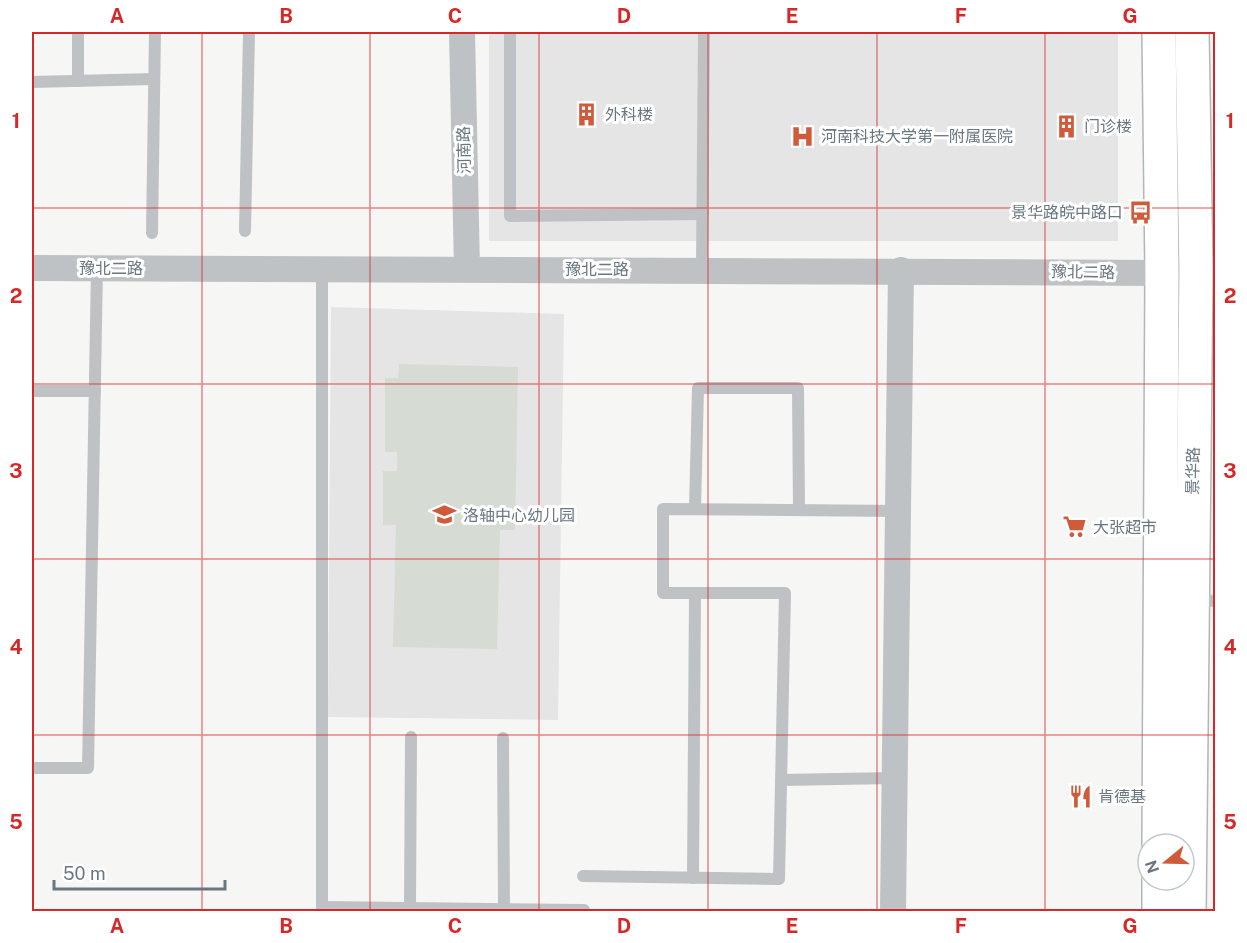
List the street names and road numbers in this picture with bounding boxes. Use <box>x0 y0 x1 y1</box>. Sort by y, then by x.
street label: 河南路 <box>454 126 474 174</box>
street label: 豫北二路 <box>79 259 143 278</box>
street label: 豫北二路 <box>565 260 629 279</box>
street label: 豫北二路 <box>1051 262 1115 282</box>
street label: 景华路 <box>1183 447 1203 495</box>

